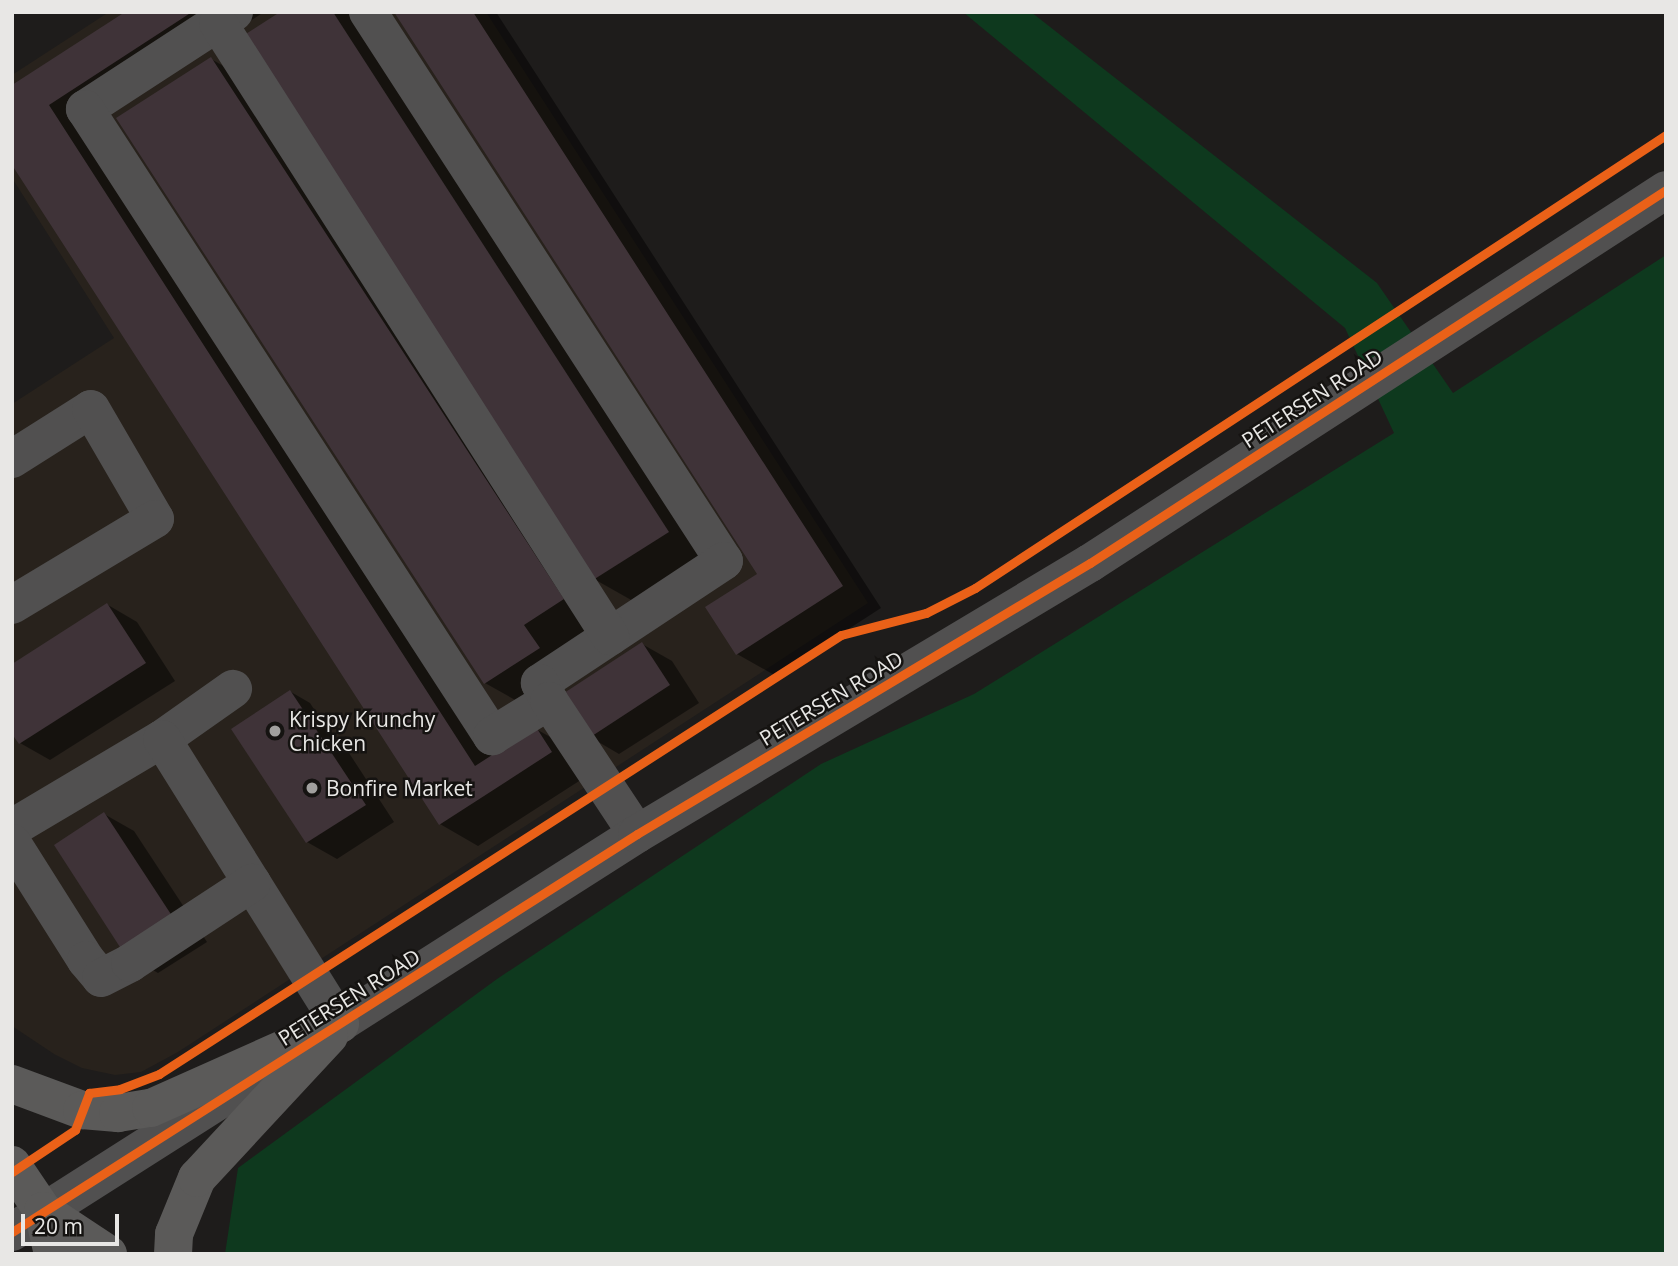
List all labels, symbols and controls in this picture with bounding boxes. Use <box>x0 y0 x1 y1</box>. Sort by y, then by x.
street label: PETERSEN ROAD <box>1237 343 1387 453</box>
street label: PETERSEN ROAD <box>755 645 907 751</box>
place label: Krispy Krunchy Chicken <box>289 706 435 756</box>
marker: Krispy Krunchy Chicken <box>267 723 283 739</box>
place label: Bonfire Market <box>326 775 473 801</box>
marker: Bonfire Market <box>304 780 320 796</box>
street label: PETERSEN ROAD <box>273 943 425 1051</box>
scale bar <box>24 1200 122 1244</box>
text: 20 m <box>34 1212 83 1240</box>

